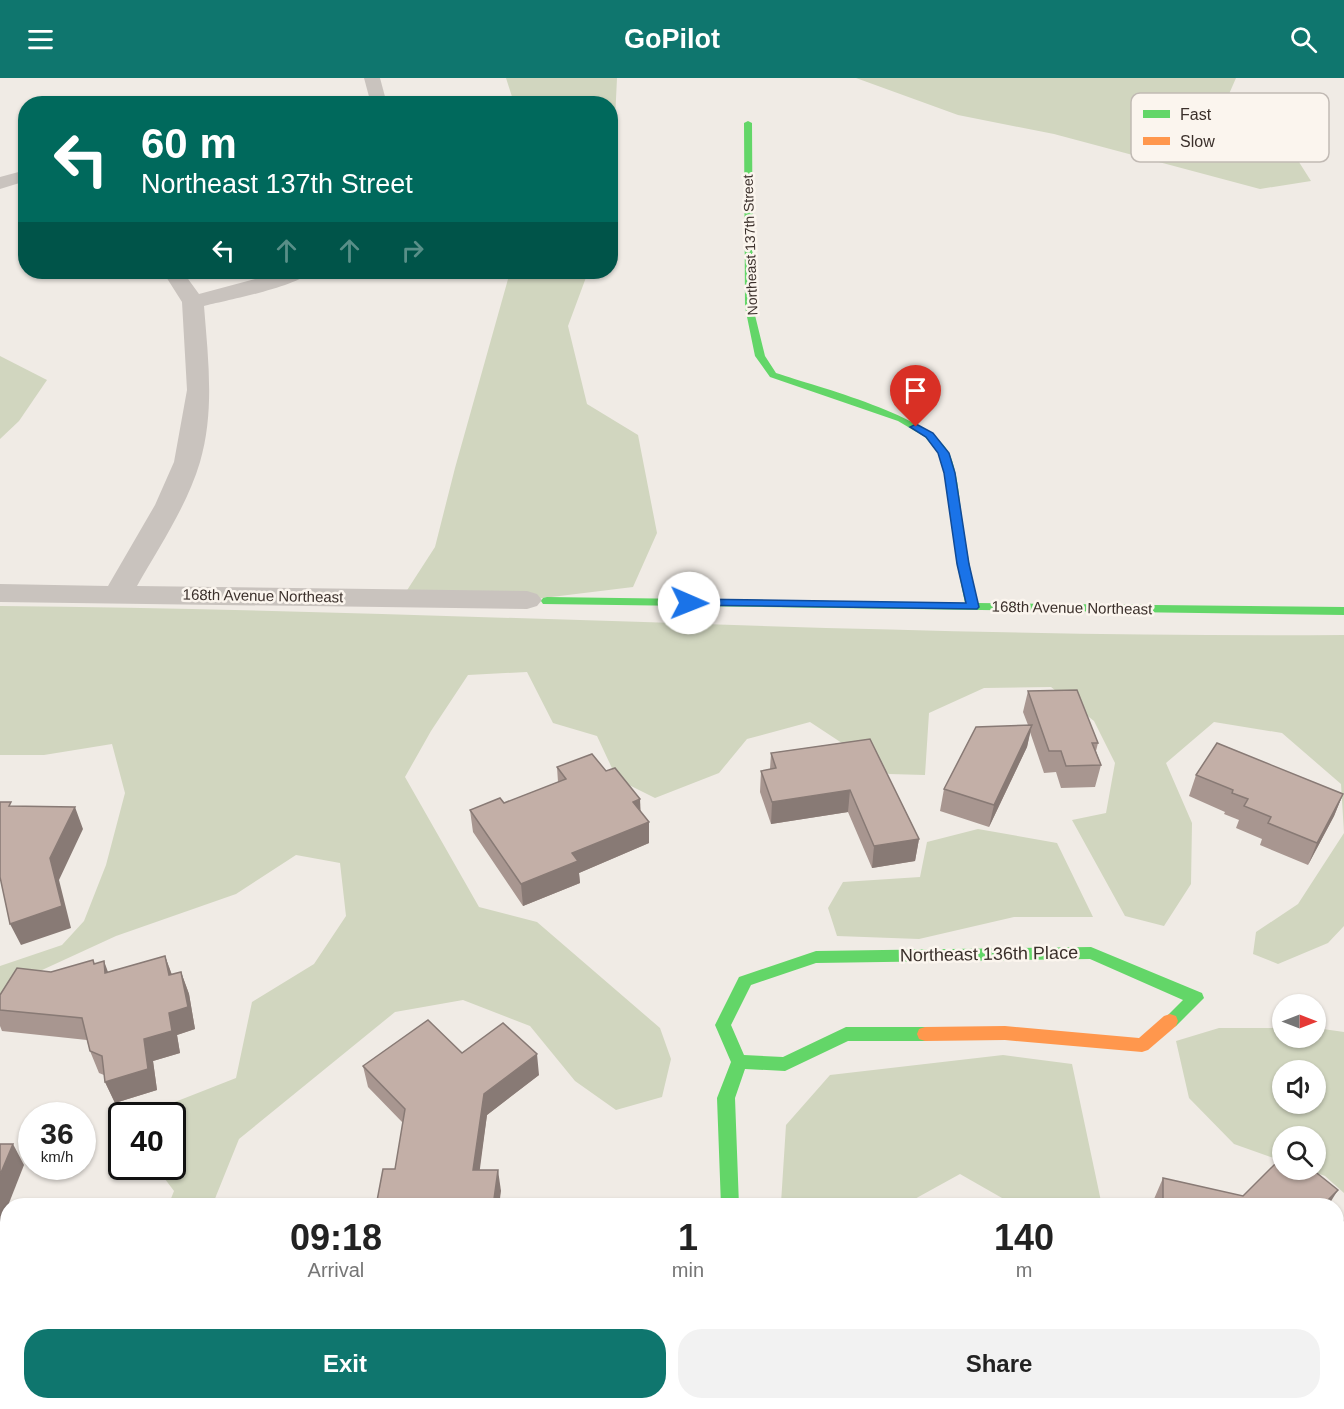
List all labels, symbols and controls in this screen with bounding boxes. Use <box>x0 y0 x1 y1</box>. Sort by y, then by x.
icon: menu <box>24 23 57 56</box>
icon: search <box>1287 23 1320 56</box>
text: GoPilot <box>624 24 720 54</box>
legend <box>1131 93 1329 162</box>
text: Fast <box>1180 106 1212 123</box>
icon: left <box>42 120 120 198</box>
text: 60 m <box>141 120 237 167</box>
text: Slow <box>1180 133 1215 150</box>
text: Northeast 137th Street <box>141 169 413 199</box>
street label: Northeast 137th Street <box>740 174 760 316</box>
icon: left <box>207 234 240 267</box>
icon: ahead <box>270 234 303 267</box>
icon: ahead <box>333 234 366 267</box>
icon: right <box>396 234 429 267</box>
pin <box>890 365 941 427</box>
icon: arrive <box>899 374 932 407</box>
position arrow <box>657 571 721 635</box>
street label: 168th Avenue Northeast <box>183 586 344 605</box>
street label: 168th Avenue Northeast <box>992 598 1153 617</box>
street label: Northeast 136th Place <box>900 942 1078 966</box>
north arrow <box>1272 994 1326 1048</box>
map controls <box>1272 994 1326 1180</box>
button: sound <box>1272 1060 1326 1114</box>
speed limit sign: 40 <box>108 1102 186 1180</box>
text: 36 <box>40 1117 74 1150</box>
button: search <box>1272 1126 1326 1180</box>
text: km/h <box>41 1148 73 1165</box>
text: 09:18 <box>290 1217 382 1258</box>
text: 1 <box>678 1217 698 1258</box>
text: 140 <box>994 1217 1054 1258</box>
text: Arrival <box>308 1259 364 1281</box>
text: min <box>672 1259 704 1281</box>
text: m <box>1016 1259 1032 1281</box>
button: Exit <box>24 1329 666 1398</box>
button: Share <box>678 1329 1320 1398</box>

